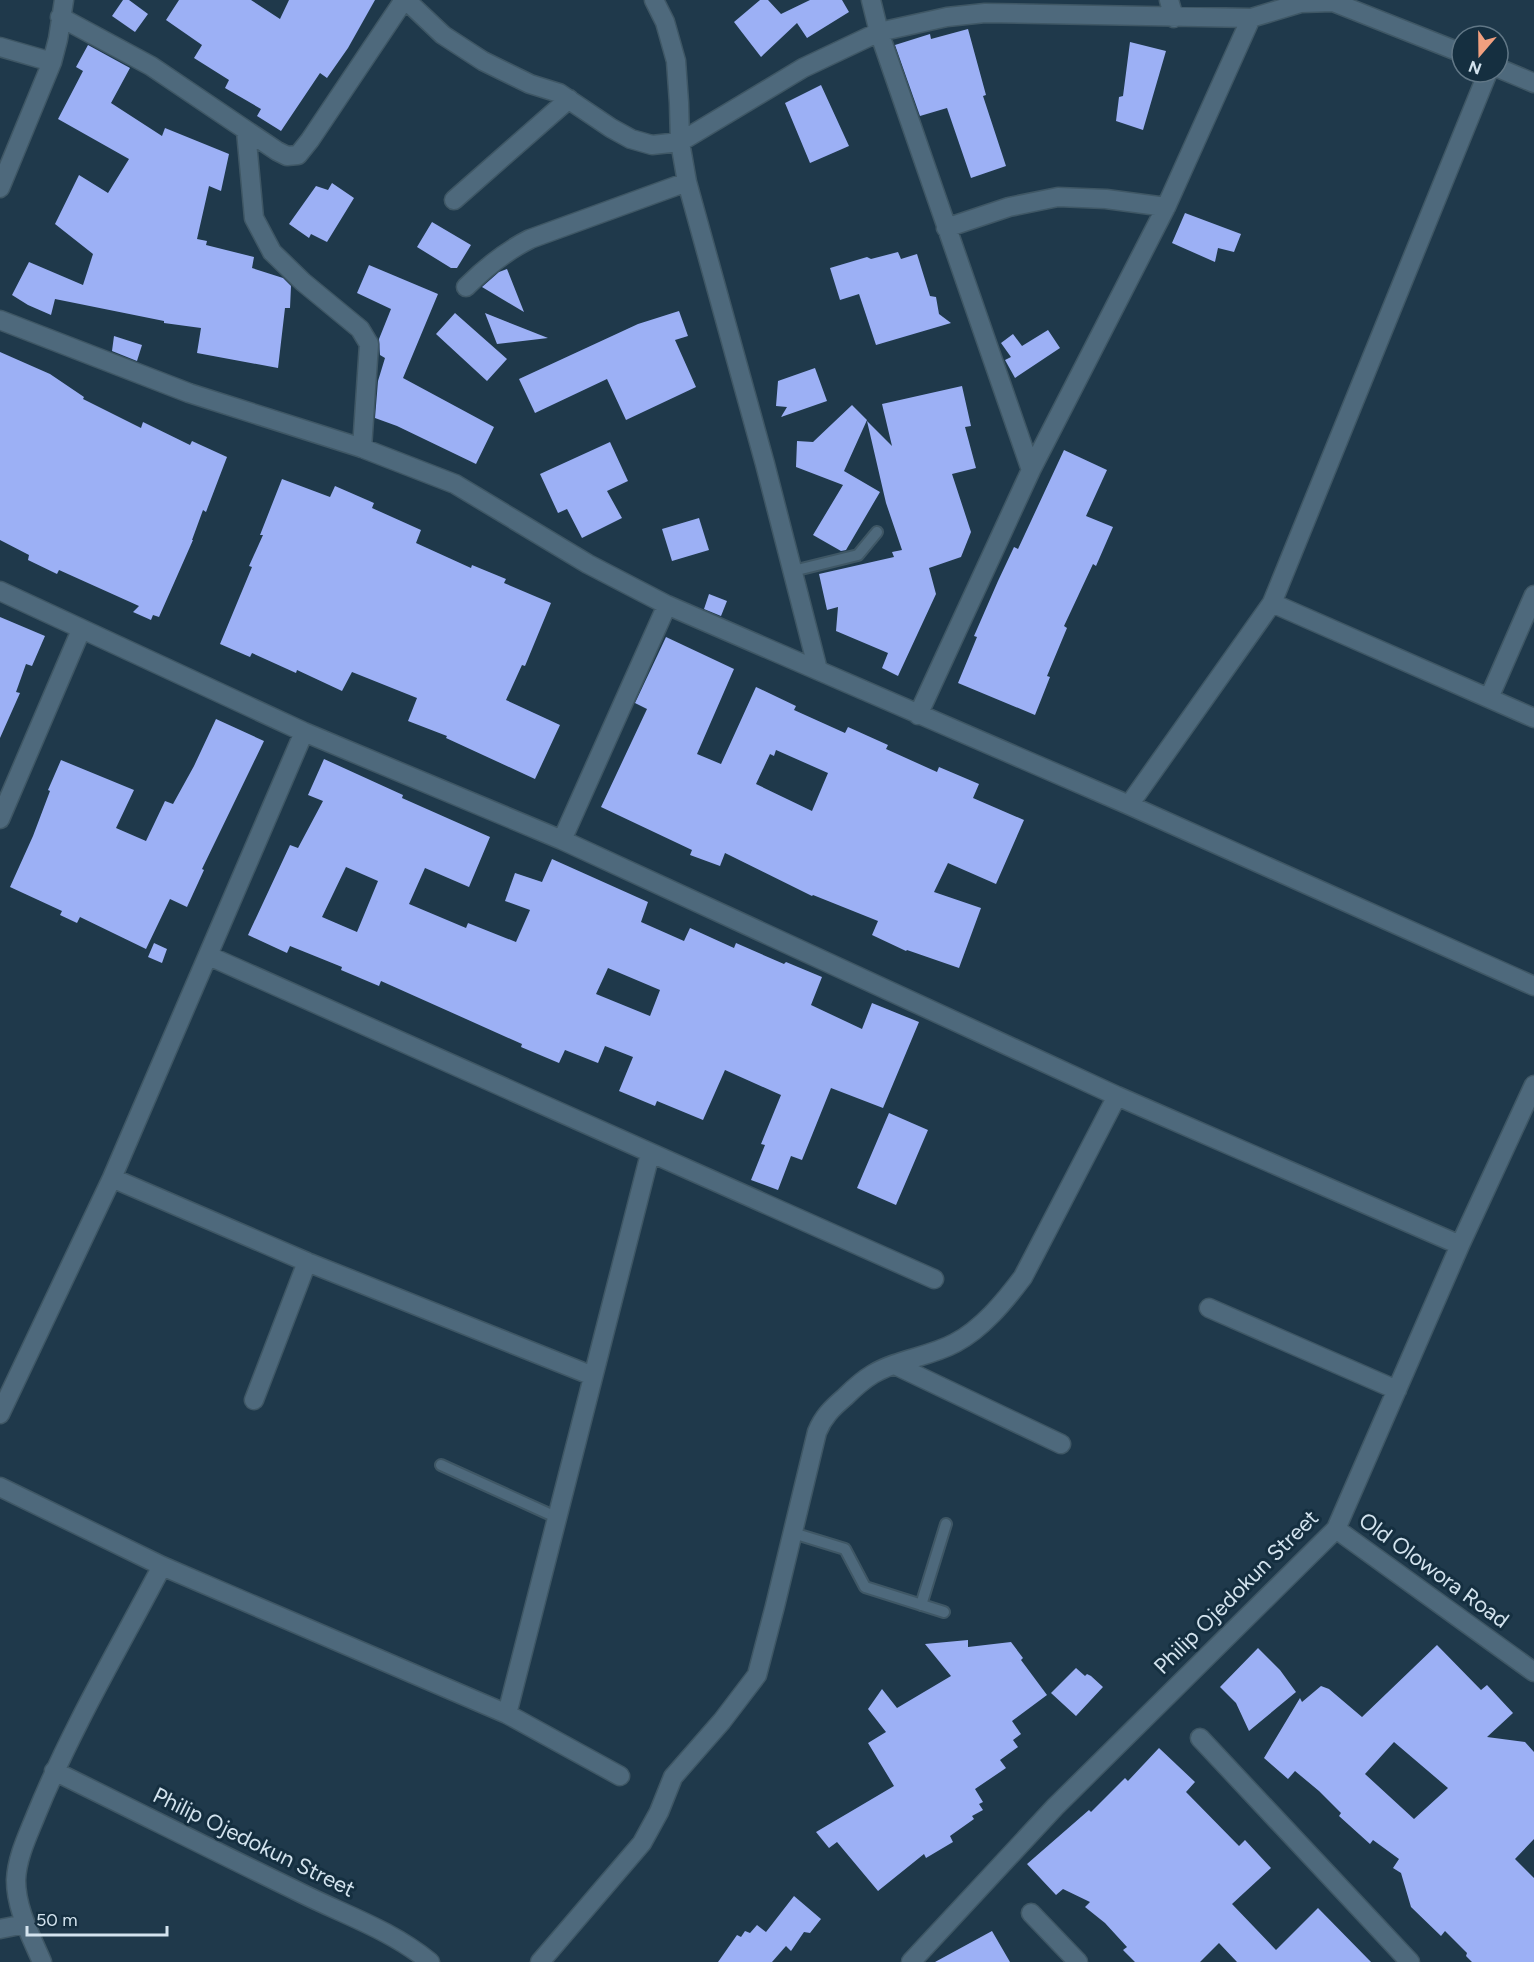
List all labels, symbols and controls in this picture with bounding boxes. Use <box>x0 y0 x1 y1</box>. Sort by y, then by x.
north arrow <box>1450 24 1510 84</box>
text: N <box>1466 57 1484 79</box>
street label: Philip Ojedokun Street <box>1148 1504 1324 1680</box>
street label: Old Olowora Road <box>1354 1506 1514 1634</box>
street label: Philip Ojedokun Street <box>149 1781 359 1903</box>
scale bar <box>27 1899 166 1937</box>
text: 50 m <box>36 1909 78 1931</box>

